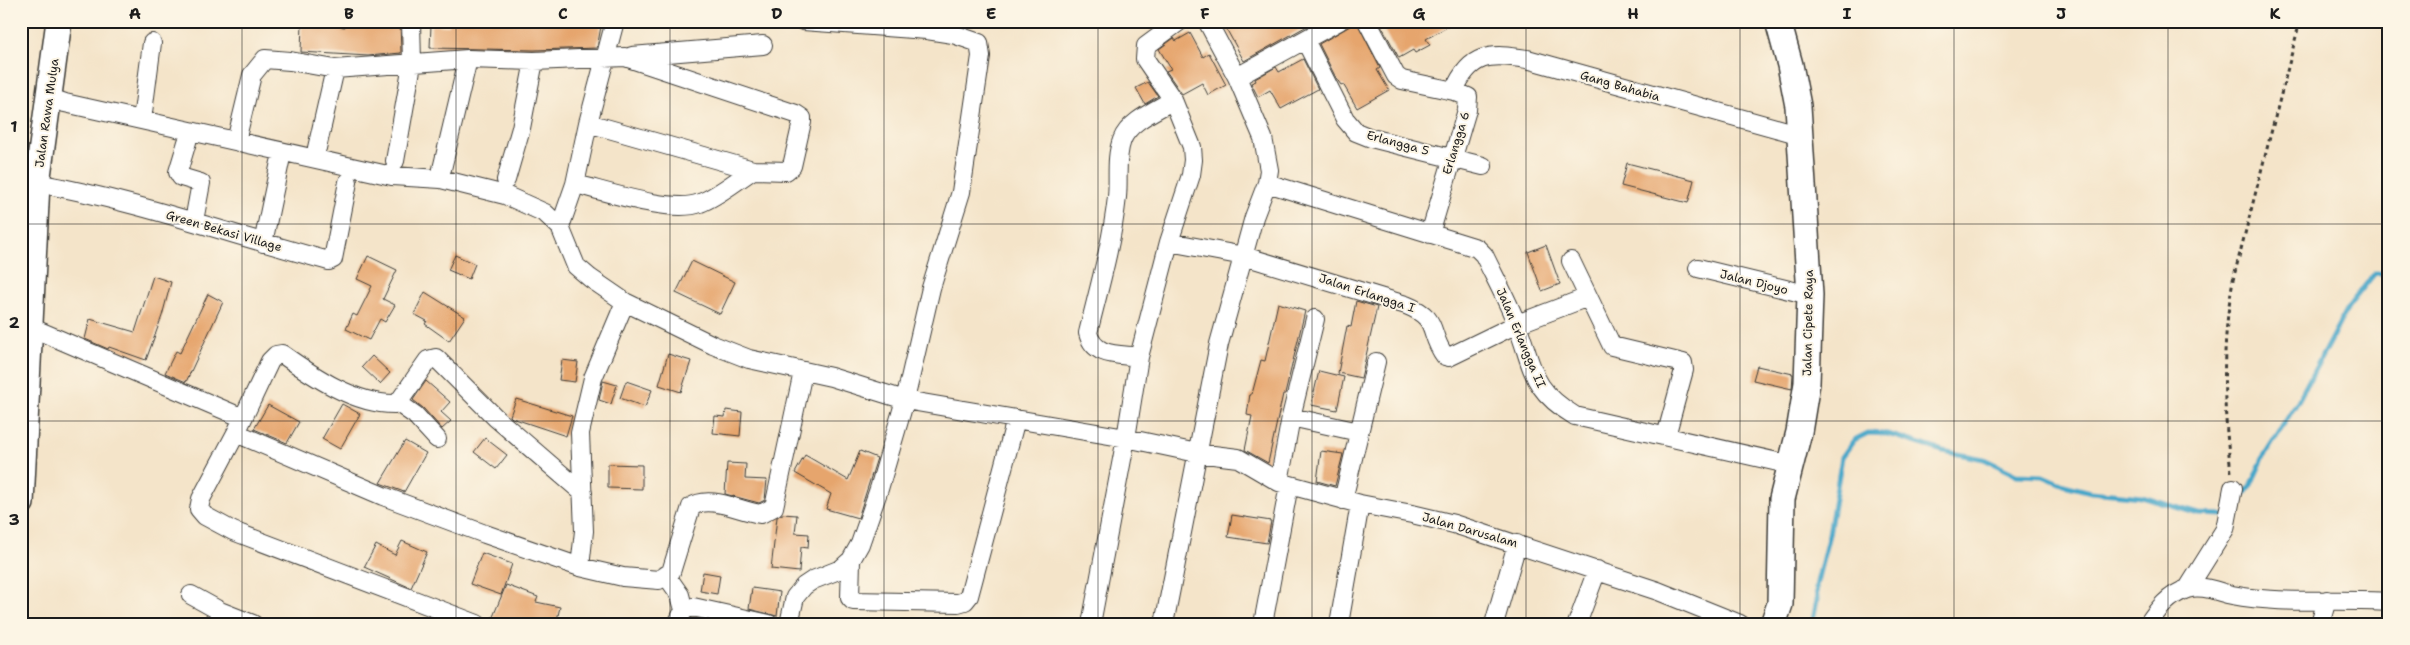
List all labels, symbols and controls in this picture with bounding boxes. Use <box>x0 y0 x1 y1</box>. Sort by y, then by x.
text: A <box>129 3 141 24</box>
text: B <box>344 3 354 24</box>
text: C <box>558 3 568 24</box>
text: D <box>771 3 783 24</box>
text: E <box>986 3 996 24</box>
text: F <box>1200 3 1210 24</box>
text: G <box>1413 3 1426 24</box>
text: H <box>1627 3 1639 24</box>
text: I <box>1843 3 1852 24</box>
text: J <box>2056 3 2066 24</box>
text: K <box>2270 3 2281 24</box>
street label: Jalan Rawa Mulya <box>31 57 63 169</box>
street label: Gang Bahabia <box>1578 67 1662 105</box>
street label: Erlangga 6 <box>1439 109 1473 177</box>
text: 1 <box>10 116 18 137</box>
street label: Erlangga 5 <box>1365 127 1431 159</box>
street label: Green Bekasi Village <box>164 207 284 255</box>
street label: Jalan Djoyo <box>1718 266 1790 298</box>
street label: Jalan Cipete Raya <box>1799 269 1817 376</box>
street label: Jalan Erlangga I <box>1317 270 1418 316</box>
street label: Jalan Erlangga II <box>1493 286 1549 391</box>
text: 2 <box>8 312 20 333</box>
text: 3 <box>8 509 20 530</box>
street label: Jalan Darusalam <box>1420 509 1520 551</box>

